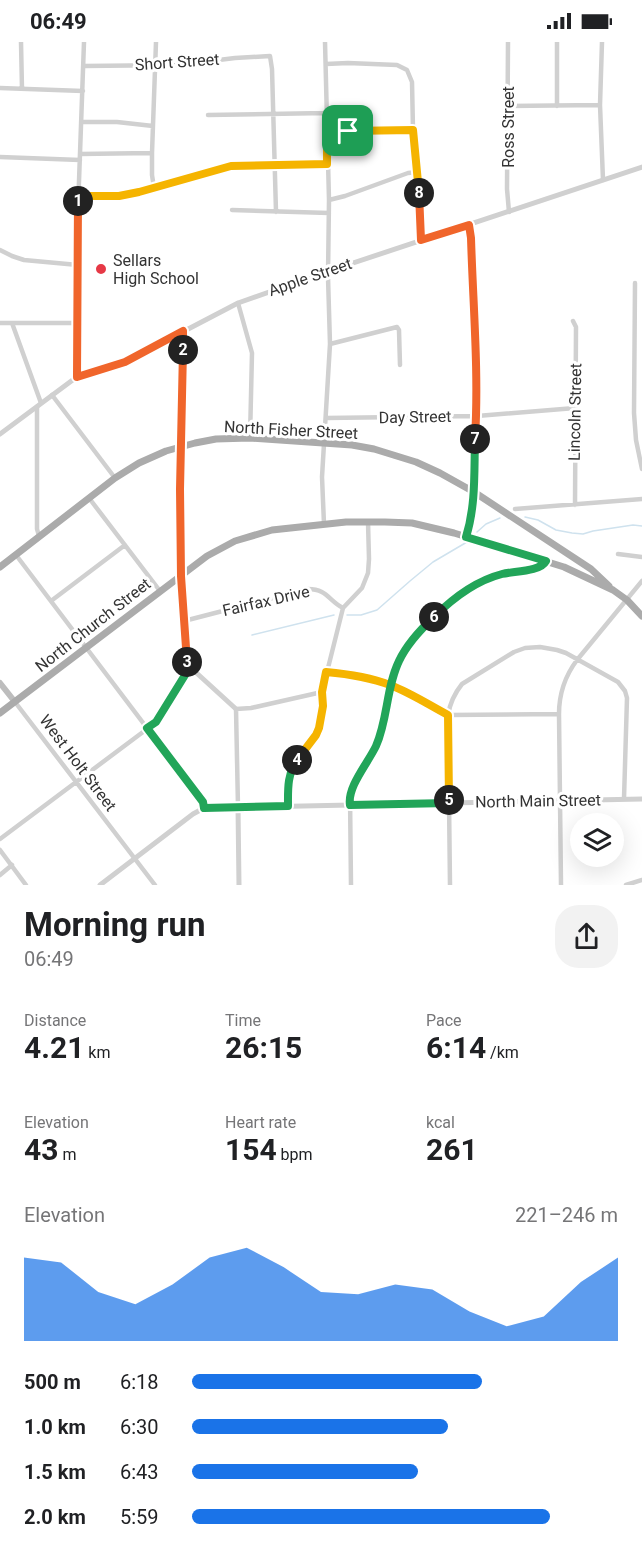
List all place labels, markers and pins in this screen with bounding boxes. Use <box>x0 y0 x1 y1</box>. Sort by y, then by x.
pin <box>322 105 373 156</box>
pin: 8 <box>404 178 434 208</box>
pin: 1 <box>63 186 93 216</box>
place label: Sellars High School <box>113 251 199 288</box>
marker: Sellars High School <box>94 262 108 276</box>
pin: 2 <box>168 335 198 365</box>
pin: 7 <box>460 424 490 454</box>
pin: 6 <box>419 602 449 632</box>
pin: 3 <box>172 647 202 677</box>
pin: 4 <box>282 745 312 775</box>
pin: 5 <box>434 785 464 815</box>

